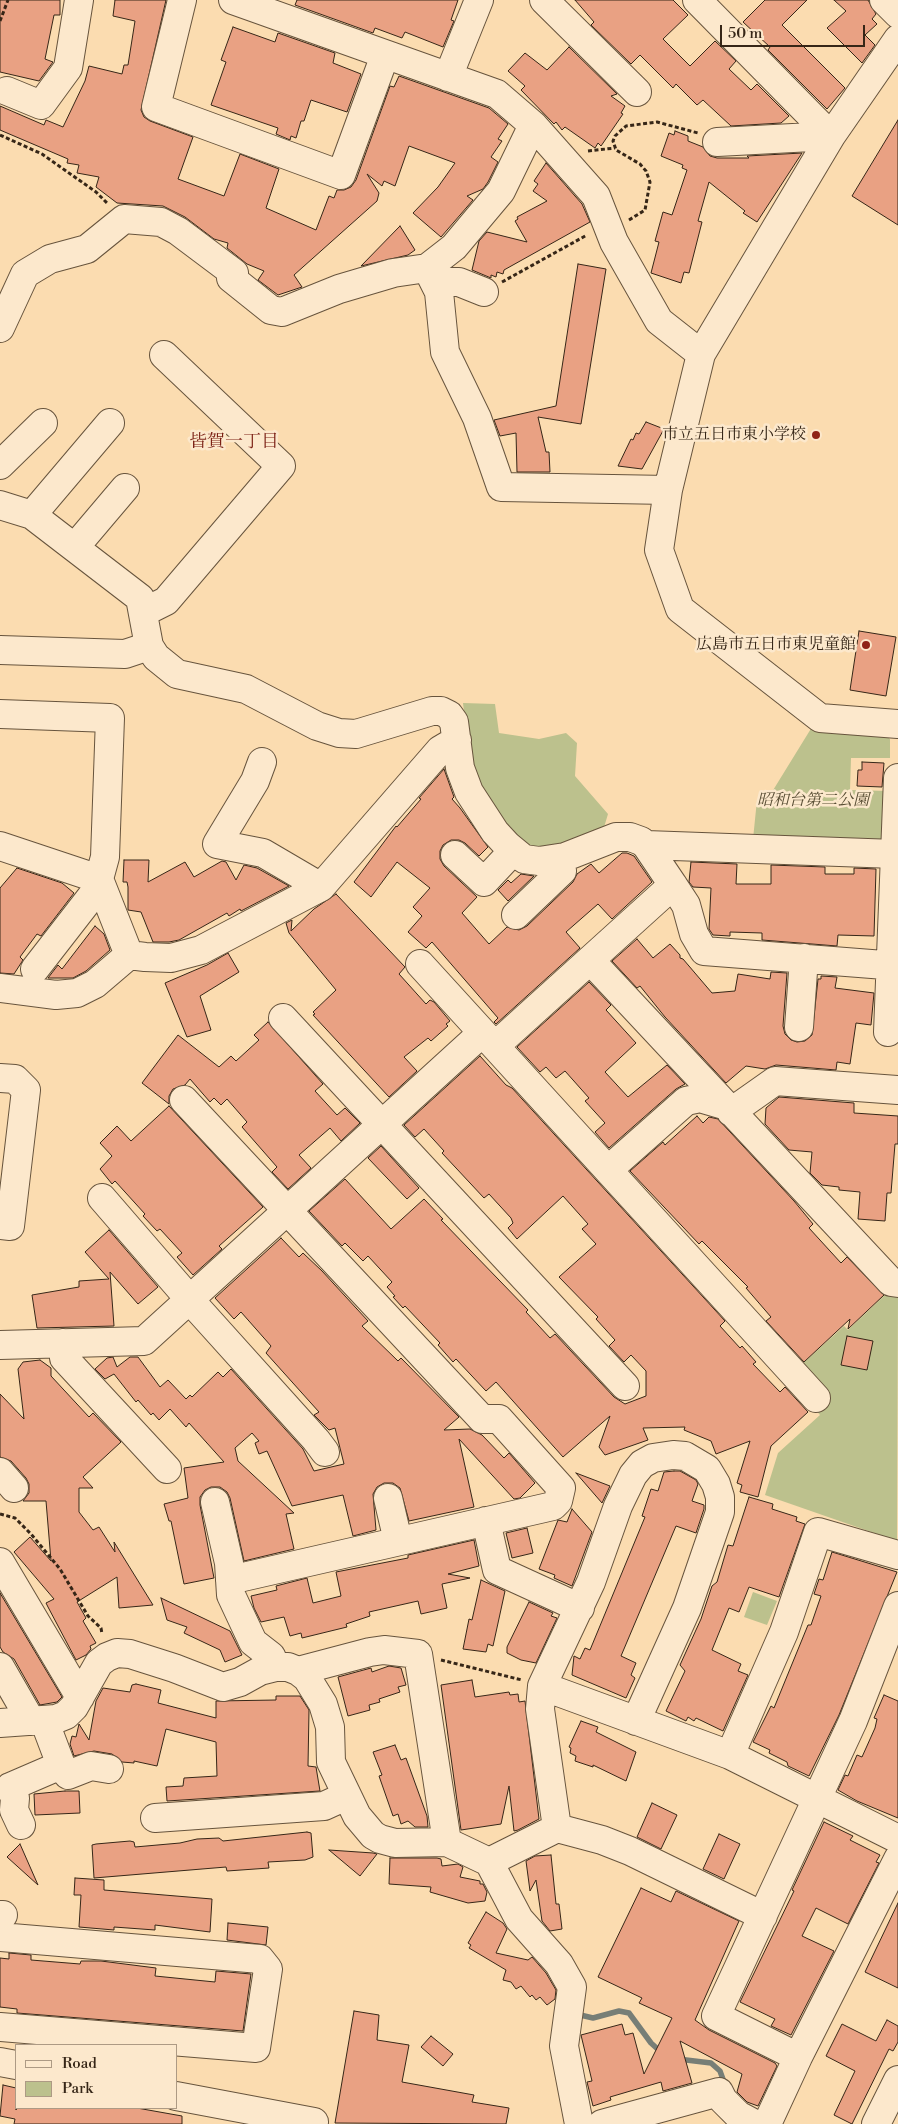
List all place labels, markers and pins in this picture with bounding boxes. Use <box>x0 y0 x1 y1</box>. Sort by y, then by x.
place label: 市立五日市東小学校 <box>662 425 806 445</box>
marker: 市立五日市東小学校 <box>810 429 822 441</box>
place label: 広島市五日市東児童館 <box>696 635 856 655</box>
marker: 広島市五日市東児童館 <box>860 639 872 651</box>

